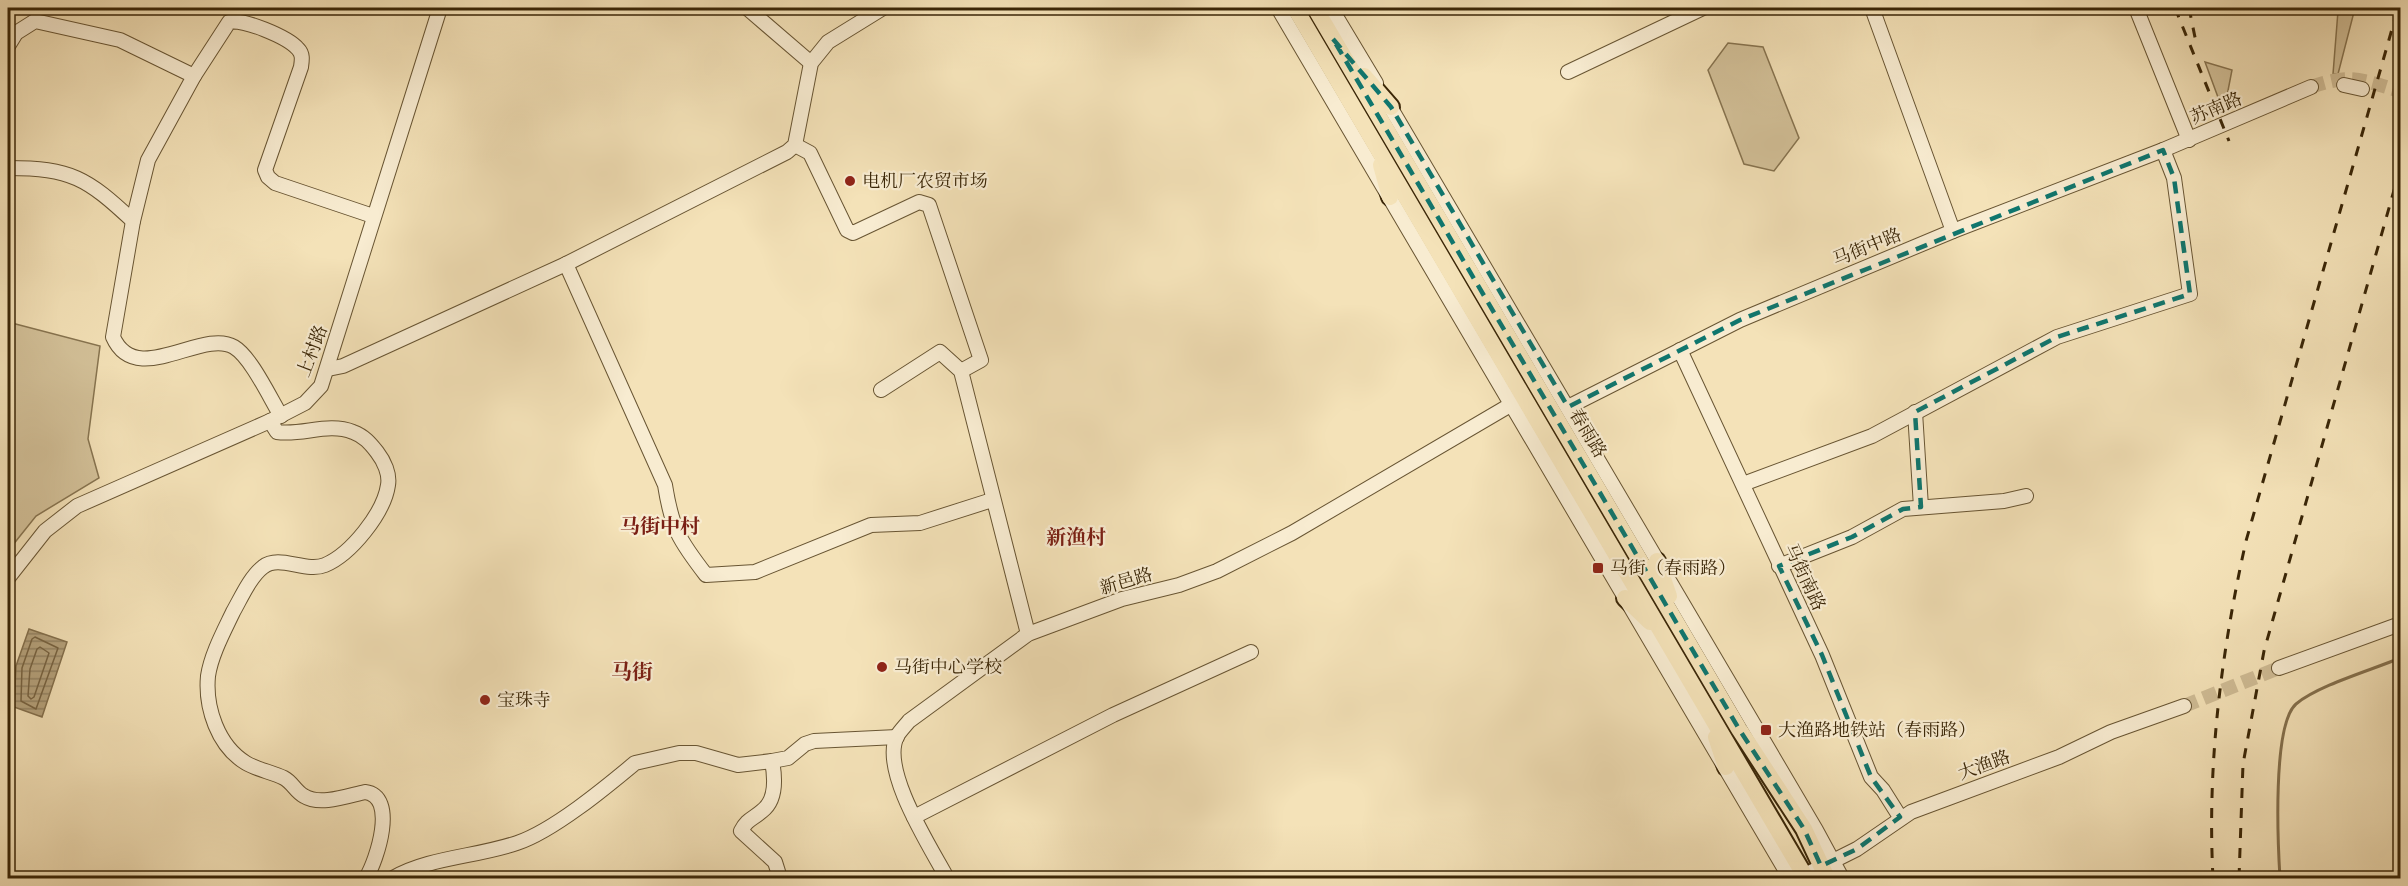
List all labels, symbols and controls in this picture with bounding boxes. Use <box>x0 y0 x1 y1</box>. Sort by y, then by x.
street label: 苏南路 <box>2187 87 2246 131</box>
place label: 电机厂农贸市场 <box>862 170 988 195</box>
marker: 电机厂农贸市场 <box>843 174 857 188</box>
street label: 马街中路 <box>1830 223 1906 273</box>
street label: 上村路 <box>292 322 335 381</box>
street label: 春雨路 <box>1562 404 1611 463</box>
district label: 马街中村 <box>620 514 700 542</box>
district label: 新渔村 <box>1046 525 1106 553</box>
street label: 马街南路 <box>1777 540 1830 616</box>
place label: 马街（春雨路） <box>1610 557 1736 582</box>
marker: 马街（春雨路） <box>1591 561 1605 575</box>
street label: 新邑路 <box>1097 563 1156 602</box>
place label: 马街中心学校 <box>894 656 1002 681</box>
district label: 马街 <box>611 659 653 688</box>
marker: 马街中心学校 <box>875 660 889 674</box>
place label: 宝珠寺 <box>497 689 551 714</box>
marker: 宝珠寺 <box>478 693 492 707</box>
place label: 大渔路地铁站（春雨路） <box>1778 719 1976 744</box>
marker: 大渔路地铁站（春雨路） <box>1759 723 1773 737</box>
street label: 大渔路 <box>1955 745 2014 787</box>

